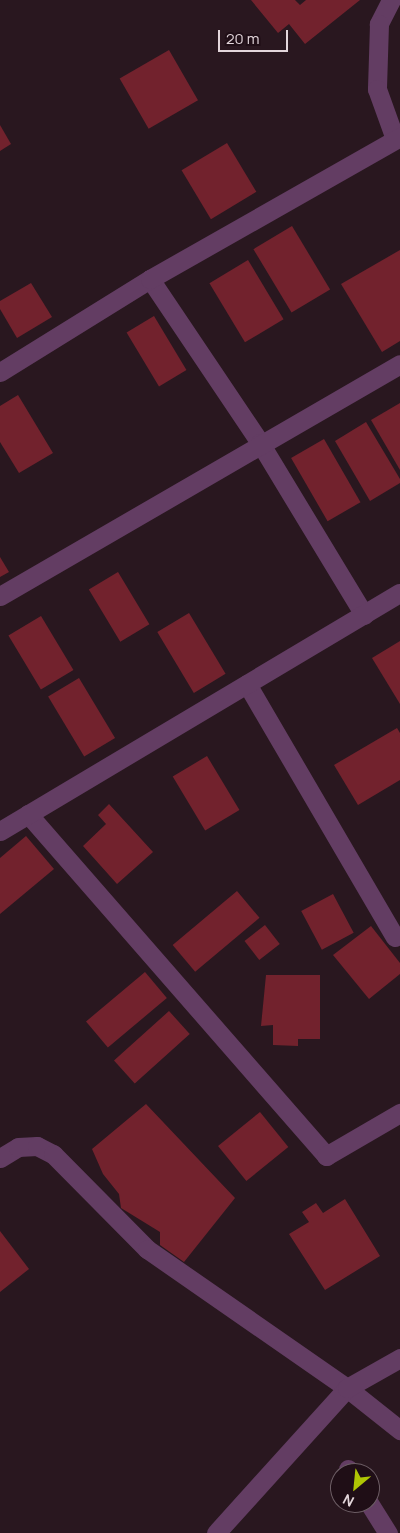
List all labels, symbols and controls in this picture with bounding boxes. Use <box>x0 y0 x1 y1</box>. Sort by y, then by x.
scale bar <box>220 20 290 52</box>
text: 20 m <box>226 28 259 49</box>
north arrow <box>330 1463 380 1513</box>
text: N <box>339 1490 357 1512</box>

